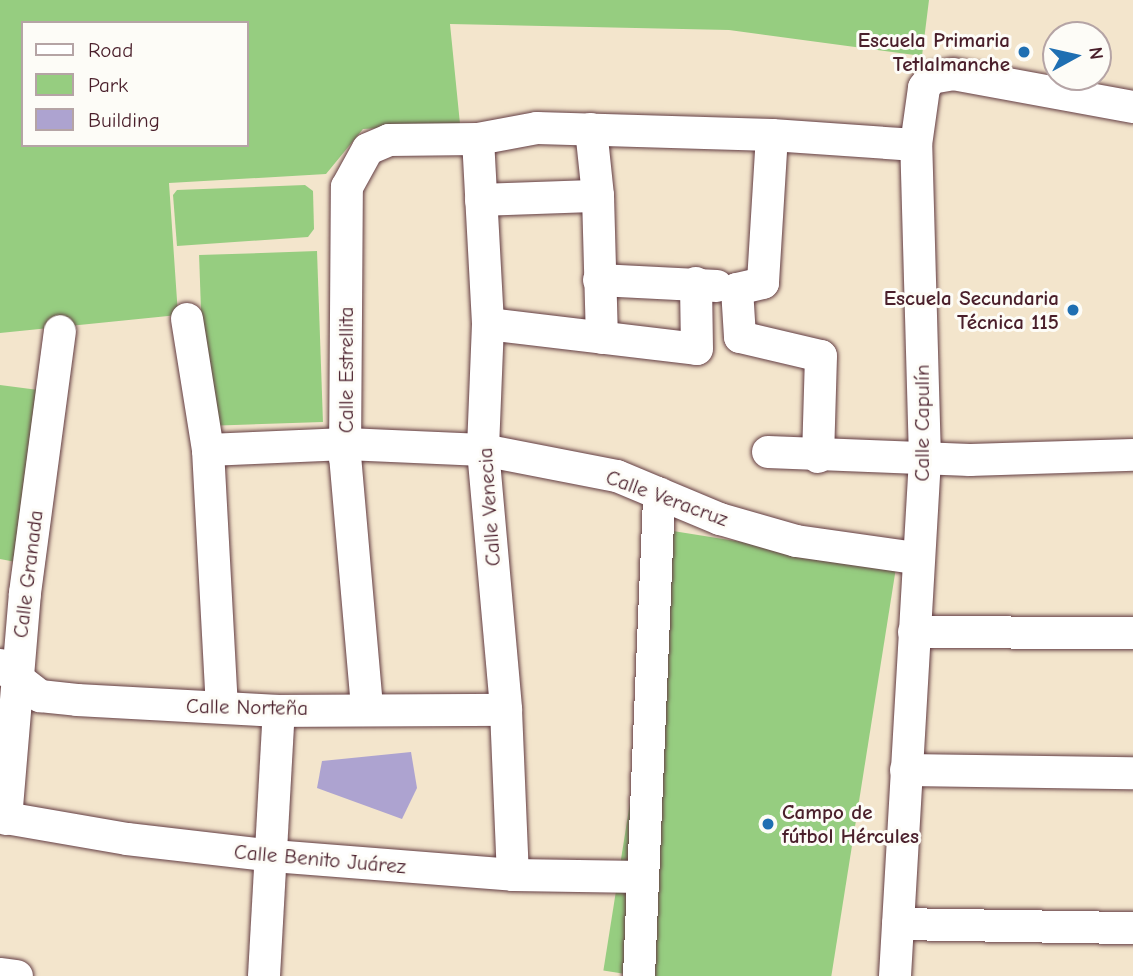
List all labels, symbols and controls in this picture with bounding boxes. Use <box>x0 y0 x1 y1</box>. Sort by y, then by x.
legend <box>21 21 248 147</box>
north arrow <box>1042 21 1112 91</box>
place label: Escuela Primaria Tetlalmanche <box>858 27 1010 77</box>
text: Road <box>88 38 133 62</box>
marker: Escuela Primaria Tetlalmanche <box>1016 44 1032 60</box>
text: N <box>1084 46 1108 61</box>
text: Park <box>88 73 128 97</box>
text: Building <box>88 108 160 132</box>
place label: Escuela Secundaria Técnica 115 <box>884 285 1059 335</box>
marker: Escuela Secundaria Técnica 115 <box>1065 302 1081 318</box>
street label: Calle Estrellita <box>333 307 359 433</box>
street label: Calle Capulín <box>909 364 935 482</box>
street label: Calle Venecia <box>472 447 506 567</box>
street label: Calle Veracruz <box>603 464 731 532</box>
street label: Calle Granada <box>8 509 48 639</box>
street label: Calle Norteña <box>186 693 308 721</box>
place label: Campo de fútbol Hércules <box>782 799 919 849</box>
marker: Campo de fútbol Hércules <box>760 816 776 832</box>
street label: Calle Benito Juárez <box>233 839 407 879</box>

